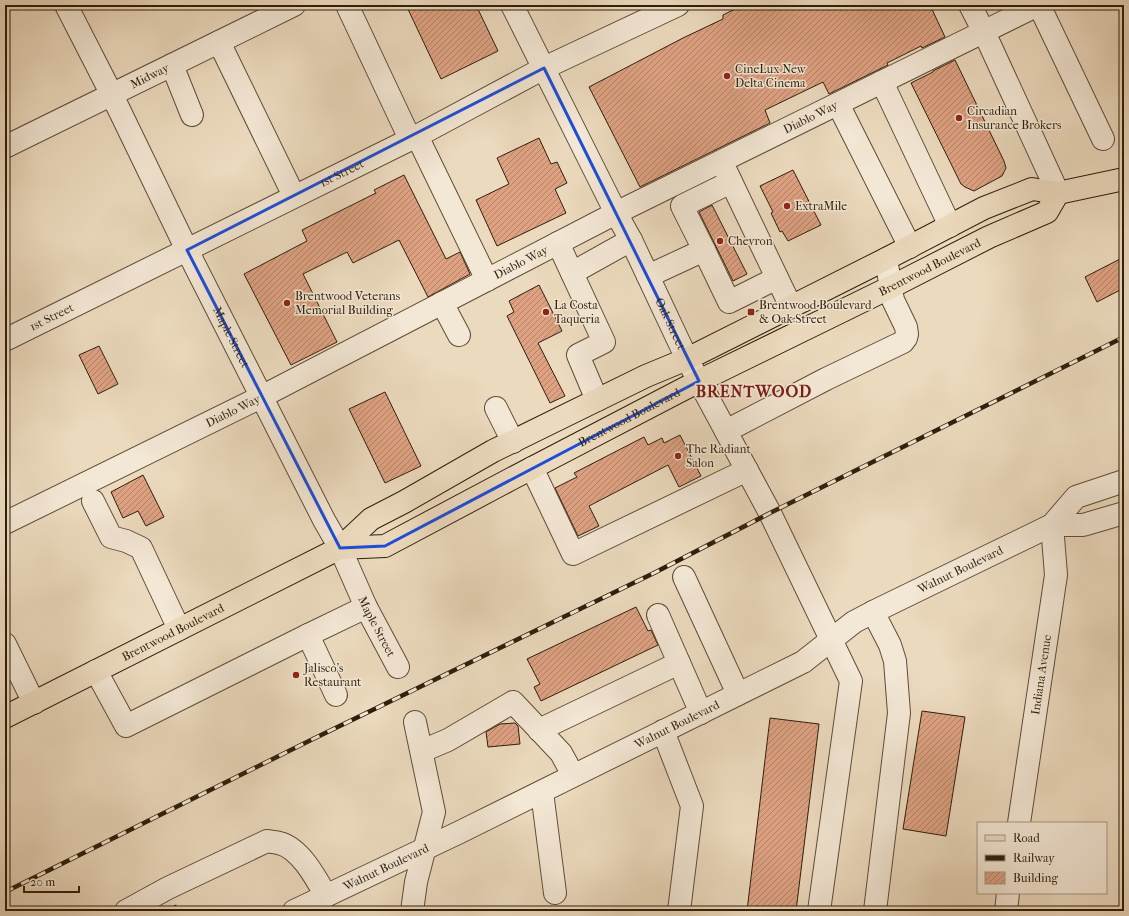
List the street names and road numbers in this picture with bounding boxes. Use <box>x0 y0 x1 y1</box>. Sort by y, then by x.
street label: Midway <box>128 60 172 91</box>
street label: Diablo Way <box>781 98 841 136</box>
street label: 1st Street <box>318 156 367 190</box>
street label: Brentwood Boulevard <box>876 235 983 299</box>
street label: Diablo Way <box>491 242 551 282</box>
street label: Oak Street <box>652 296 689 353</box>
street label: 1st Street <box>27 300 77 334</box>
street label: Maple Street <box>210 304 253 371</box>
street label: Brentwood Boulevard <box>576 385 683 450</box>
street label: Diablo Way <box>203 391 263 430</box>
street label: Walnut Boulevard <box>915 543 1006 597</box>
street label: Maple Street <box>355 594 399 660</box>
street label: Brentwood Boulevard <box>119 601 227 664</box>
street label: Indiana Avenue <box>1028 633 1054 716</box>
street label: Walnut Boulevard <box>631 697 722 752</box>
street label: Walnut Boulevard <box>340 841 431 894</box>

